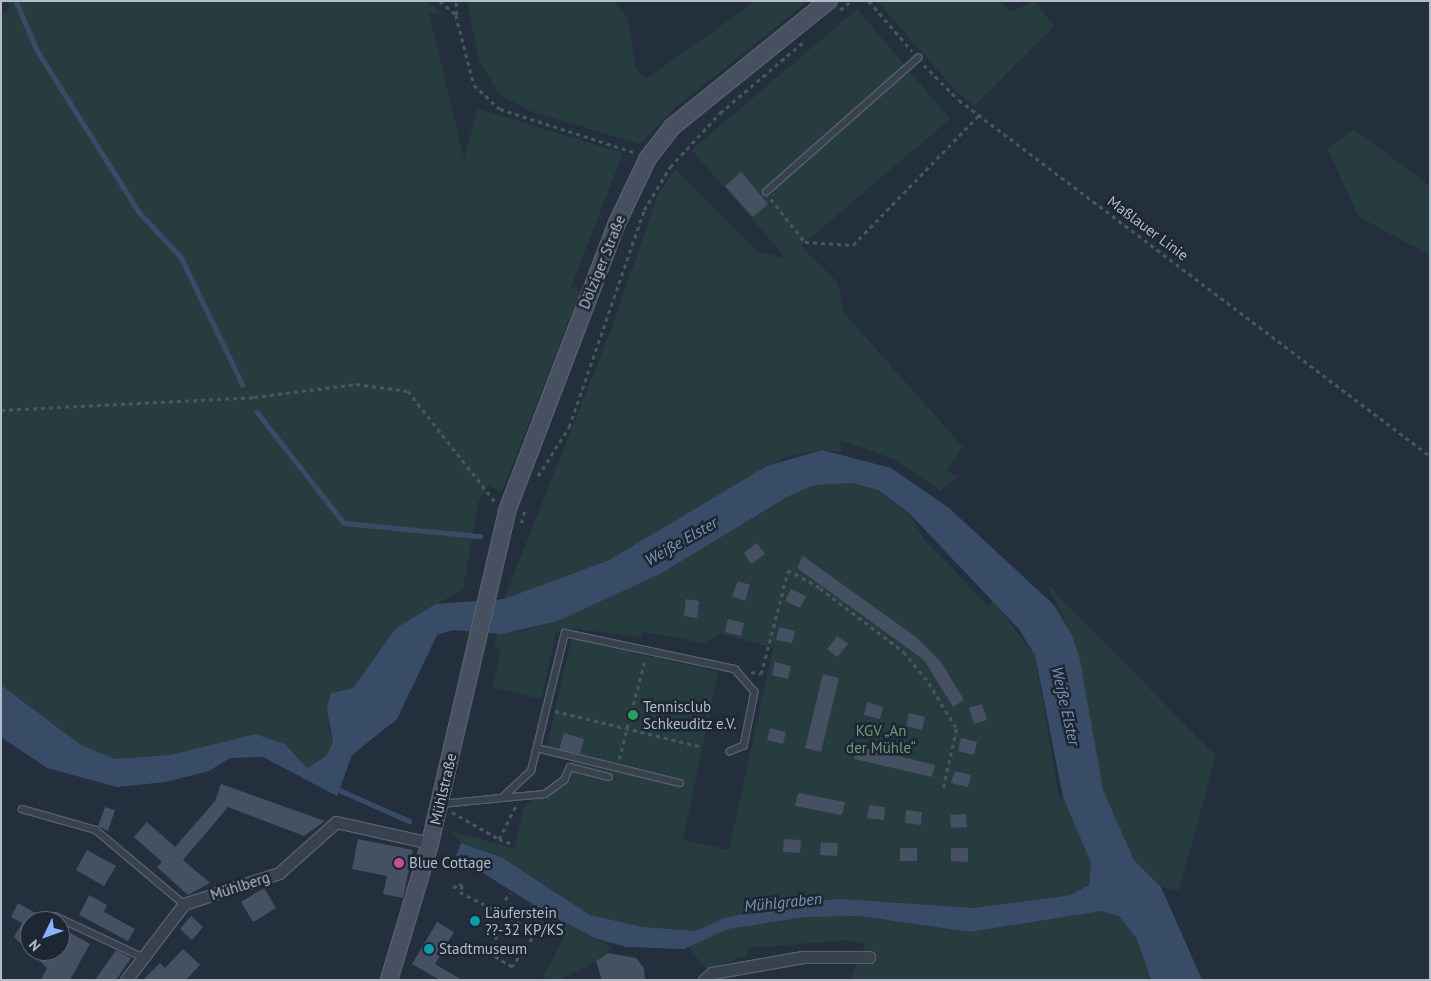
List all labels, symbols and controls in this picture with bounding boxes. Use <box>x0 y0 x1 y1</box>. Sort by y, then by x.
street label: Maßlauer Linie <box>1104 192 1192 264</box>
street label: Dölziger Straße <box>575 212 629 312</box>
water label: Weiße Elster <box>641 512 721 570</box>
water label: Weiße Elster <box>1048 664 1084 748</box>
place label: Tennisclub Schkeuditz e.V. <box>643 697 737 732</box>
marker: Tennisclub Schkeuditz e.V. <box>627 709 639 721</box>
park label: KGV „An der Mühle“ <box>846 721 916 756</box>
street label: Mühlstraße <box>426 751 460 827</box>
place label: Blue Cottage <box>409 854 491 872</box>
marker: Blue Cottage <box>393 857 405 869</box>
street label: Mühlberg <box>208 868 272 904</box>
water label: Mühlgraben <box>743 888 823 916</box>
place label: Läuferstein ??-32 KP/KS <box>485 903 564 938</box>
north arrow <box>20 911 70 961</box>
marker: Läuferstein ??-32 KP/KS <box>469 915 481 927</box>
text: N <box>25 936 44 955</box>
place label: Stadtmuseum <box>439 940 527 958</box>
marker: Stadtmuseum <box>423 943 435 955</box>

